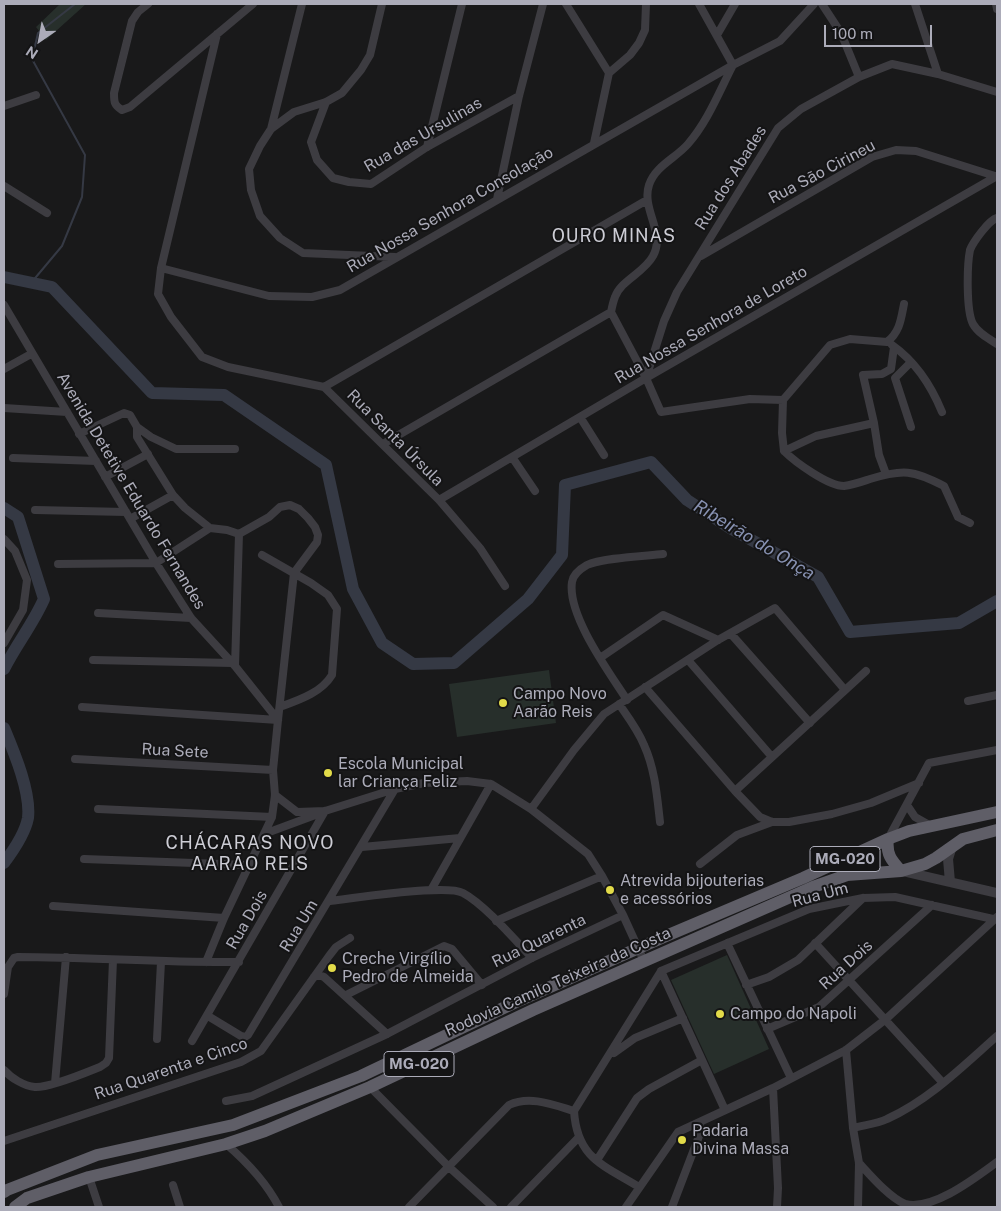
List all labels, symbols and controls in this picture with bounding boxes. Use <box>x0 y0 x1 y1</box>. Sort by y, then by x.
north arrow <box>15 15 65 65</box>
scale bar <box>826 15 934 47</box>
text: 100 m <box>832 25 873 42</box>
text: N <box>23 43 41 62</box>
street label: Rua das Ursulinas <box>361 93 485 177</box>
street label: Rua dos Abades <box>691 122 771 234</box>
street label: Rua São Cirineu <box>765 136 879 208</box>
street label: Rua Nossa Senhora Consolação <box>343 143 557 277</box>
district label: OURO MINAS <box>551 225 677 247</box>
street label: Rua Nossa Senhora de Loreto <box>611 262 811 388</box>
street label: Avenida Detetive Eduardo Fernandes <box>52 369 210 613</box>
street label: Rua Santa Úrsula <box>343 386 447 490</box>
water label: Ribeirão do Onça <box>690 495 818 585</box>
place label: Campo Novo Aarão Reis <box>513 684 607 722</box>
marker: Campo Novo Aarão Reis <box>497 697 509 709</box>
street label: Rua Sete <box>141 740 209 762</box>
place label: Escola Municipal lar Criança Feliz <box>338 754 464 792</box>
marker: Escola Municipal lar Criança Feliz <box>322 767 334 779</box>
district label: CHÁCARAS NOVO AARÃO REIS <box>164 832 336 874</box>
road number: MG-020 <box>810 846 880 872</box>
place label: Atrevida bijouterias e acessórios <box>620 871 764 909</box>
street label: Rua Um <box>790 878 850 912</box>
marker: Atrevida bijouterias e acessórios <box>604 884 616 896</box>
street label: Rua Dois <box>222 887 272 953</box>
street label: Rua Um <box>276 896 322 956</box>
street label: Rua Quarenta <box>489 910 589 972</box>
street label: Rodovia Camilo Teixeira da Costa <box>442 923 674 1041</box>
street label: Rua Dois <box>815 936 877 994</box>
place label: Creche Virgílio Pedro de Almeida <box>342 949 474 987</box>
marker: Creche Virgílio Pedro de Almeida <box>326 962 338 974</box>
place label: Campo do Napoli <box>730 1004 857 1024</box>
marker: Campo do Napoli <box>714 1008 726 1020</box>
street label: Rua Quarenta e Cinco <box>92 1034 250 1104</box>
road number: MG-020 <box>384 1052 454 1076</box>
place label: Padaria Divina Massa <box>692 1121 789 1159</box>
marker: Padaria Divina Massa <box>676 1134 688 1146</box>

